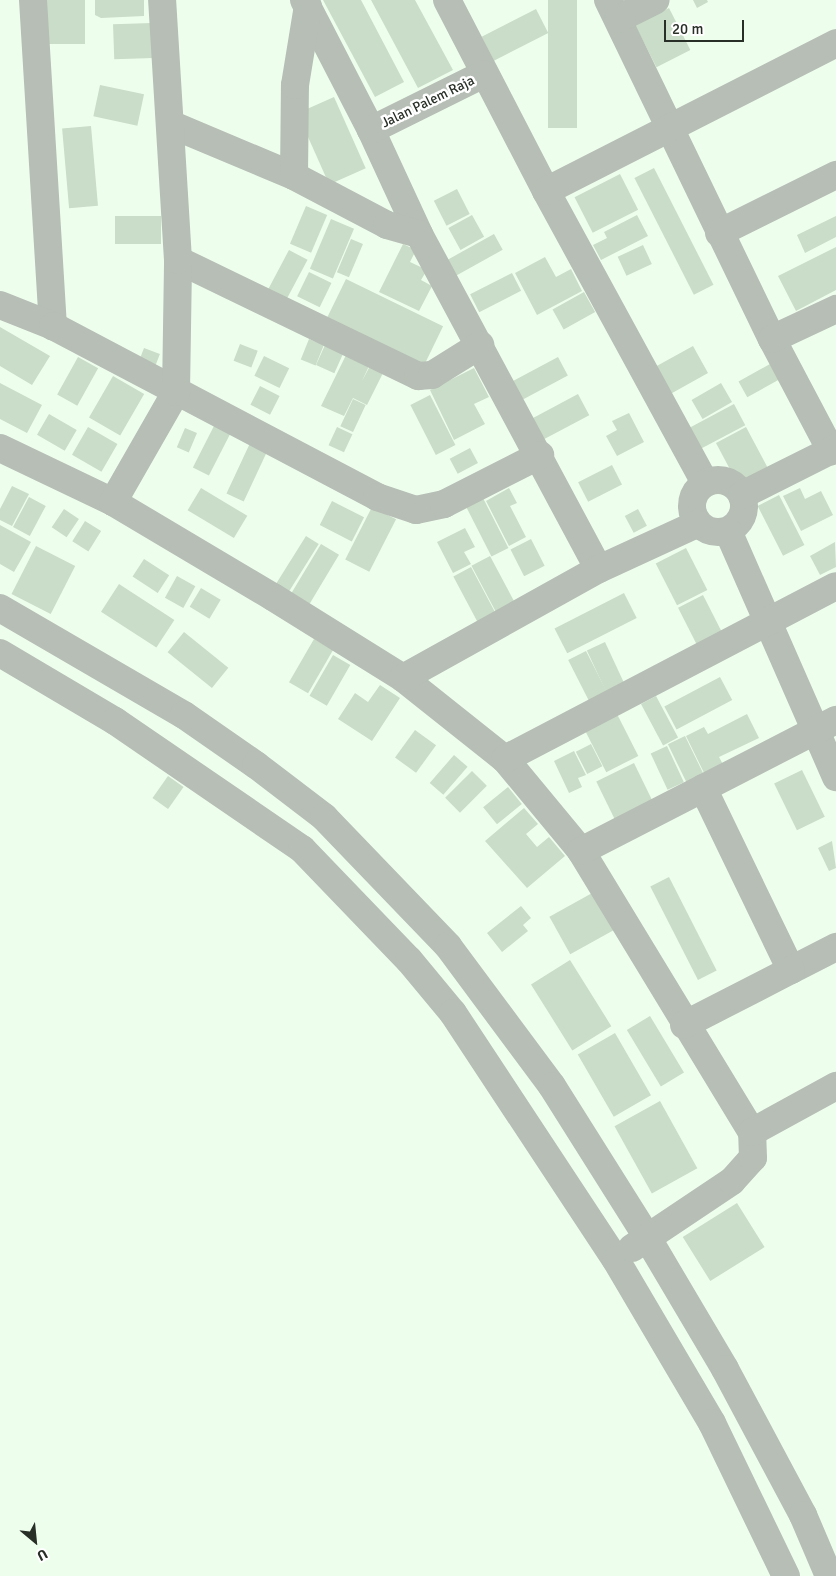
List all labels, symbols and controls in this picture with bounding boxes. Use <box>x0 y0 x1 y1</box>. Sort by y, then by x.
scale bar <box>666 10 746 42</box>
text: 20 m <box>672 20 703 38</box>
street label: Jalan Palem Raja <box>379 72 477 132</box>
north arrow <box>10 1516 60 1566</box>
text: U <box>34 1545 50 1564</box>

